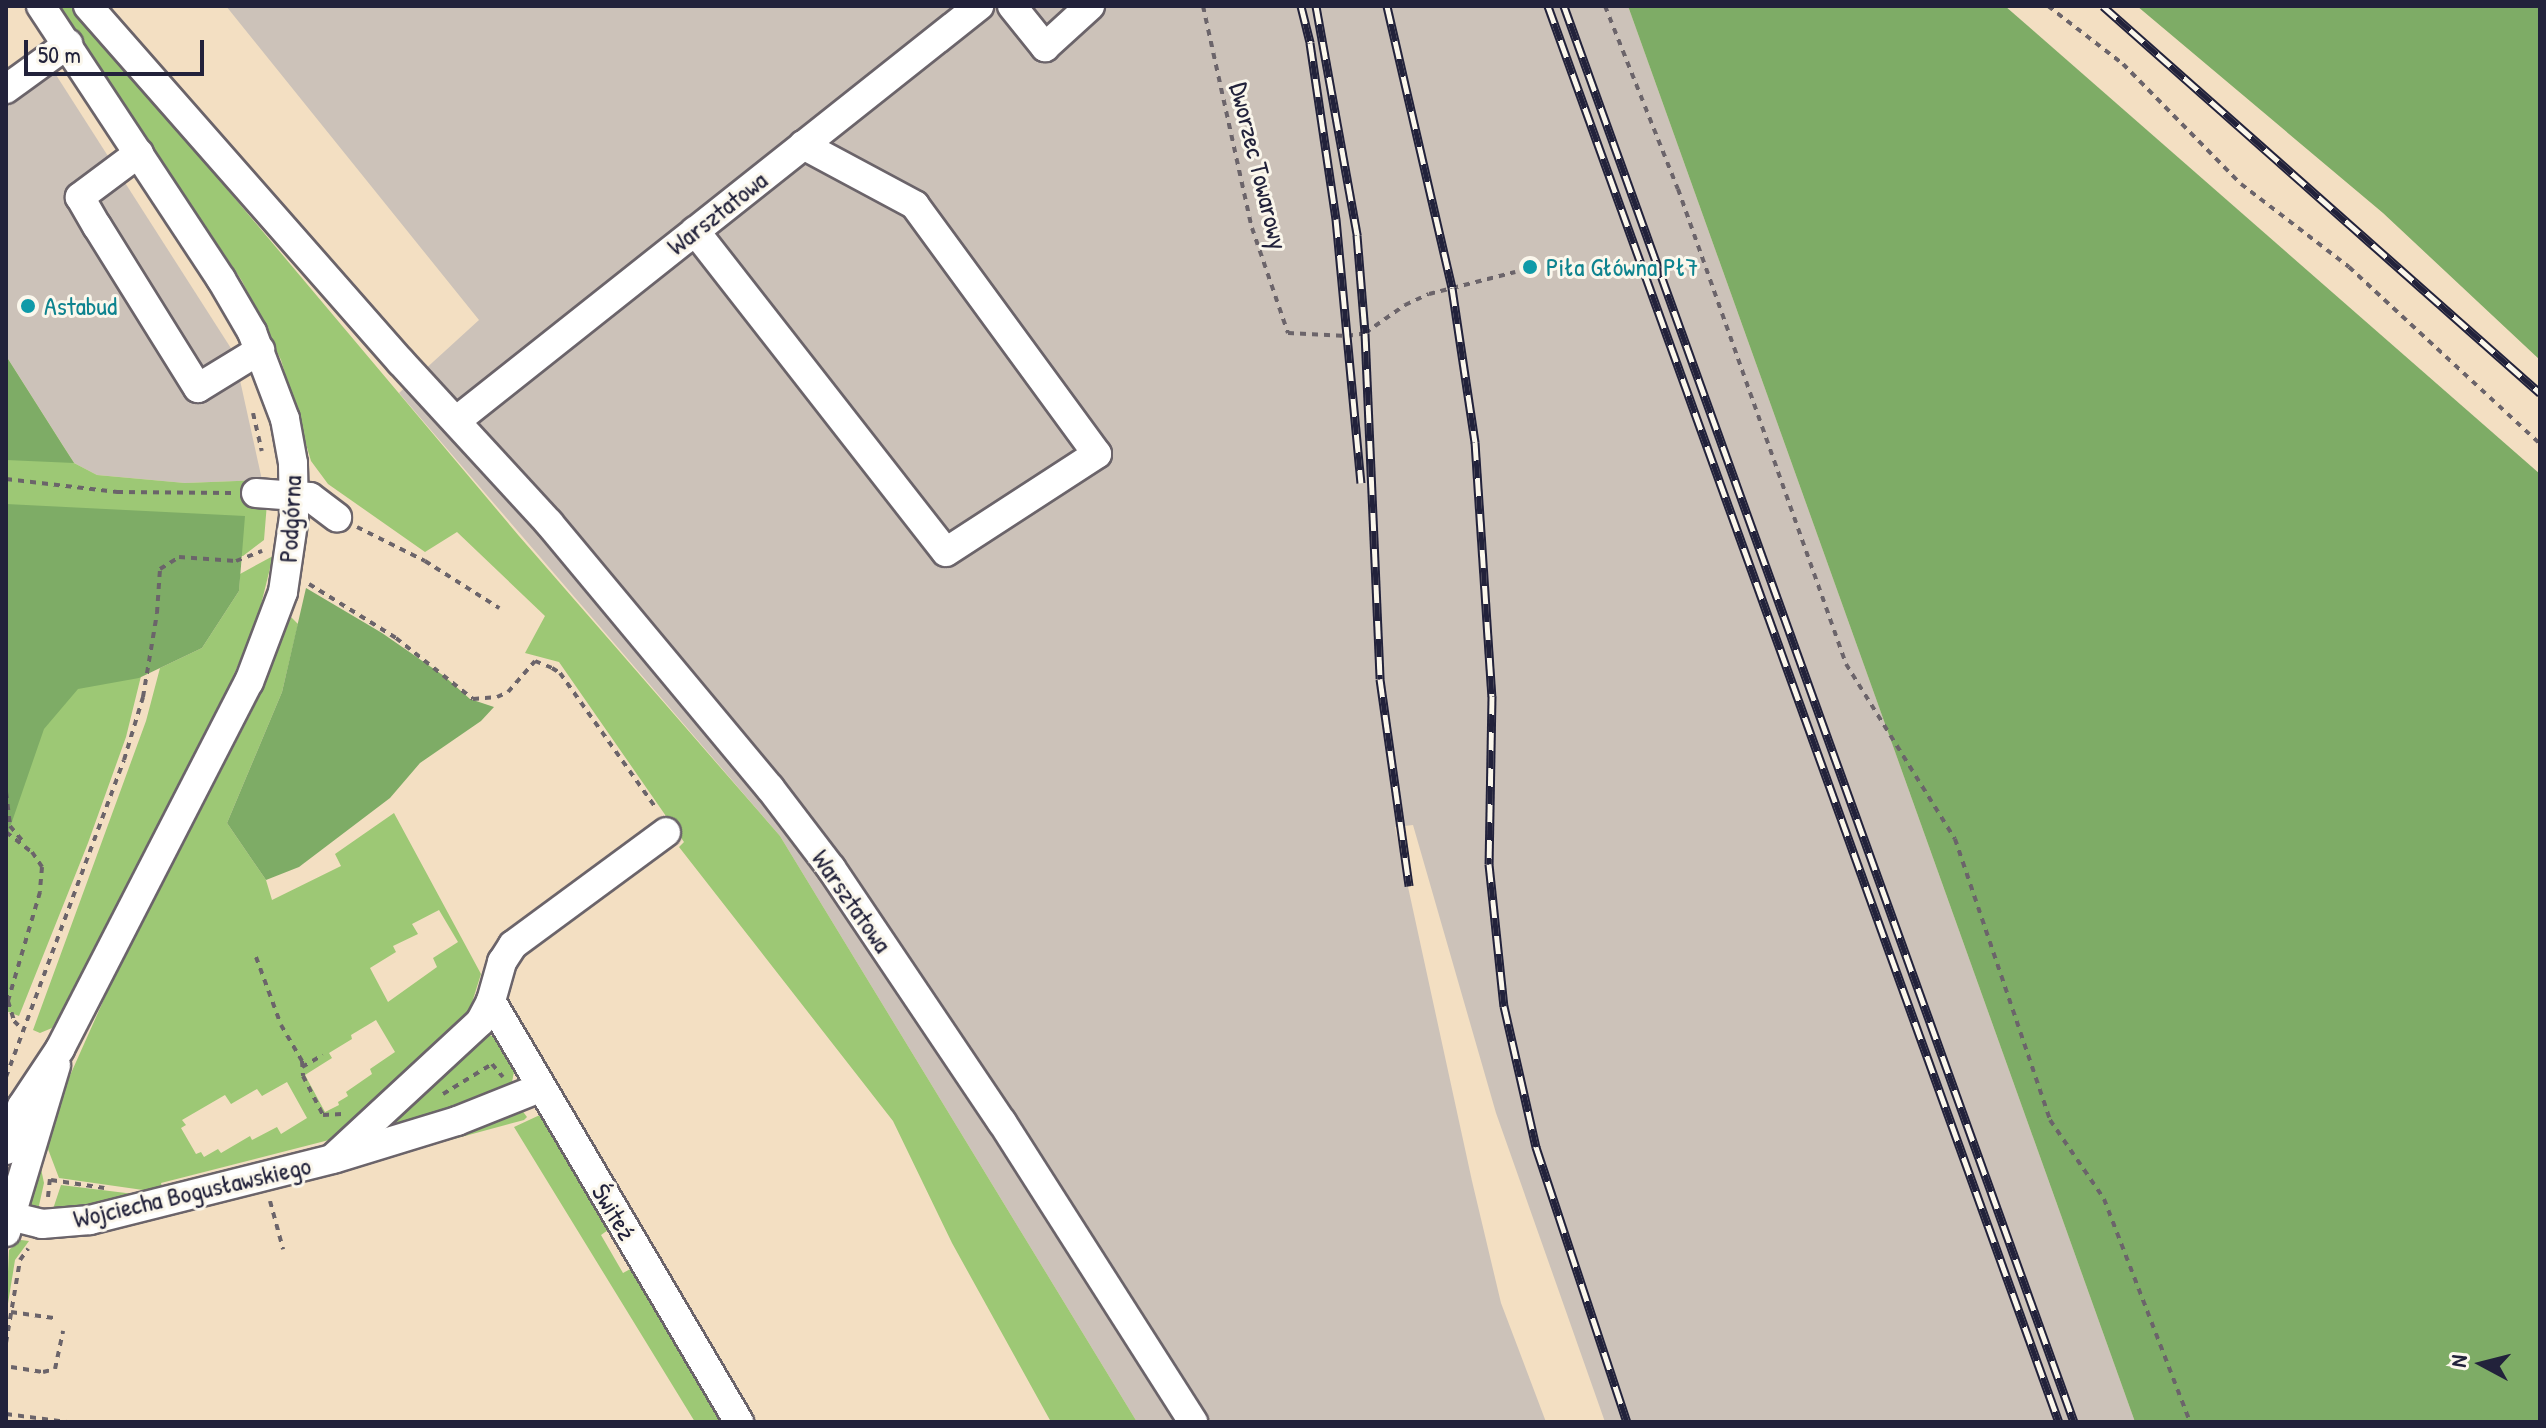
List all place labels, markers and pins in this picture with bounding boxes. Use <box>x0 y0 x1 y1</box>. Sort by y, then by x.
place label: Piła Główna Pł7 <box>1546 251 1698 283</box>
marker: Piła Główna Pł7 <box>1521 258 1539 276</box>
place label: Astabud <box>44 290 117 322</box>
marker: Astabud <box>19 297 37 315</box>

